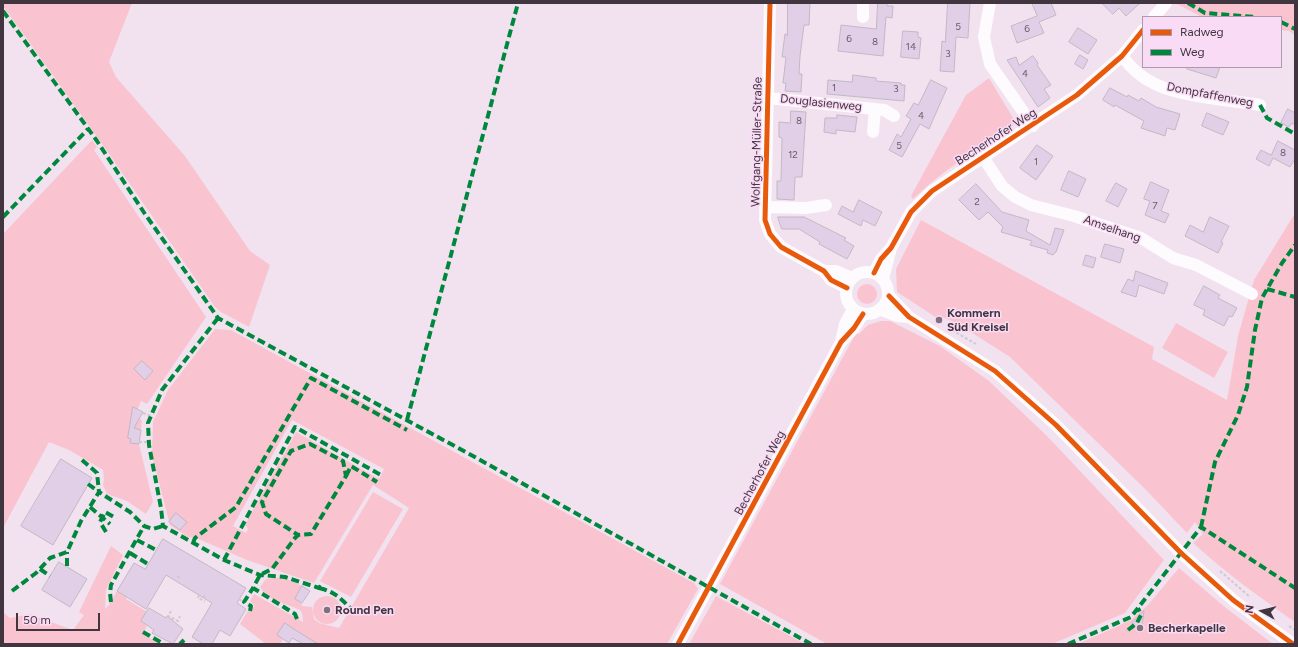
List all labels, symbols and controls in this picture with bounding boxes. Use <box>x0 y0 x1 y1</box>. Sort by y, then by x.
legend <box>1142 16 1282 68</box>
house number: 5 <box>955 21 961 33</box>
house number: 6 <box>1024 23 1030 35</box>
text: Radweg <box>1180 25 1224 39</box>
house number: 6 <box>846 33 852 45</box>
house number: 8 <box>872 36 878 48</box>
house number: 14 <box>906 41 916 53</box>
text: Weg <box>1180 45 1205 59</box>
house number: 3 <box>945 48 951 60</box>
house number: 4 <box>1022 68 1028 80</box>
street label: Wolfgang-Müller-Straße <box>749 77 765 207</box>
street label: Dompfaffenweg <box>1166 80 1254 110</box>
house number: 1 <box>832 82 836 94</box>
house number: 3 <box>893 83 899 95</box>
street label: Douglasienweg <box>779 92 863 114</box>
street label: Becherhofer Weg <box>953 105 1039 169</box>
house number: 4 <box>918 110 924 122</box>
house number: 8 <box>796 115 802 127</box>
house number: 5 <box>896 140 902 152</box>
house number: 8 <box>1280 147 1286 159</box>
house number: 12 <box>788 149 798 161</box>
house number: 1 <box>1034 156 1038 168</box>
house number: 2 <box>974 196 980 208</box>
house number: 7 <box>1152 200 1158 212</box>
street label: Amselhang <box>1081 212 1143 246</box>
place label: Kommern Süd Kreisel <box>947 306 1009 334</box>
marker: Kommern Süd Kreisel <box>934 315 944 325</box>
street label: Becherhofer Weg <box>732 428 788 518</box>
north arrow <box>1242 591 1282 631</box>
place label: Round Pen <box>335 603 394 617</box>
text: N <box>1243 604 1257 614</box>
scale bar <box>18 605 102 631</box>
marker: Round Pen <box>322 605 332 615</box>
text: 50 m <box>23 613 51 627</box>
place label: Becherkapelle <box>1148 621 1226 635</box>
marker: Becherkapelle <box>1135 623 1145 633</box>

